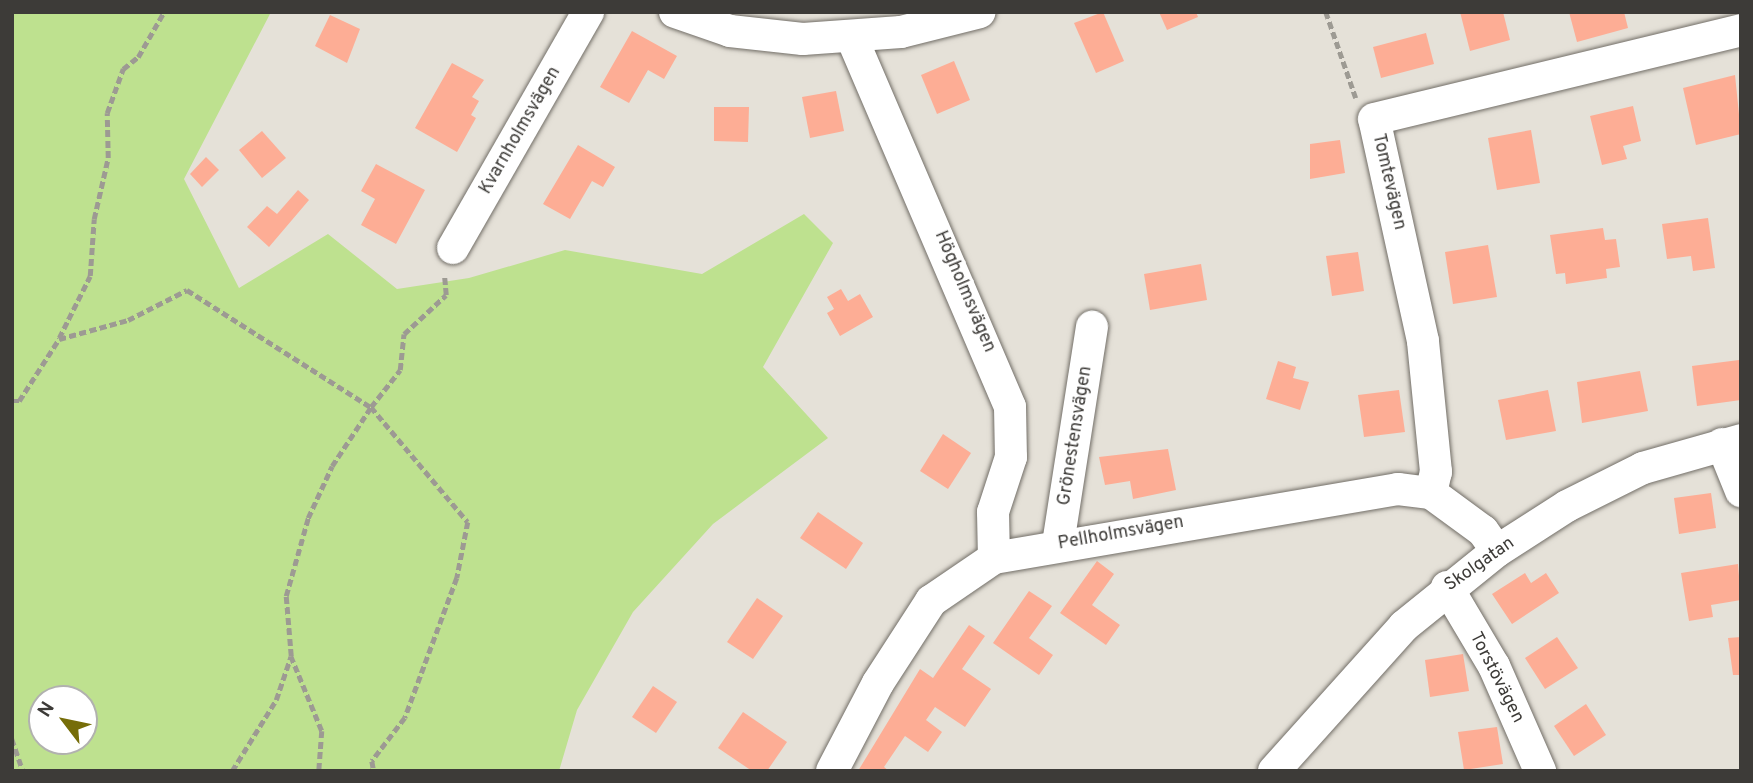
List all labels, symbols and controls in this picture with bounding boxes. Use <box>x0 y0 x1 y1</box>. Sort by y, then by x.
street label: Kvarnholmsvägen <box>476 63 566 199</box>
street label: Tomtevägen <box>1366 132 1410 232</box>
street label: Högholmsvägen <box>929 228 999 356</box>
street label: Grönestensvägen <box>1054 365 1098 507</box>
street label: Pellholmsvägen <box>1056 512 1186 556</box>
street label: Skolgatan <box>1441 533 1519 597</box>
street label: Torstövägen <box>1464 629 1528 727</box>
north arrow <box>28 685 98 755</box>
text: N <box>33 698 61 722</box>

